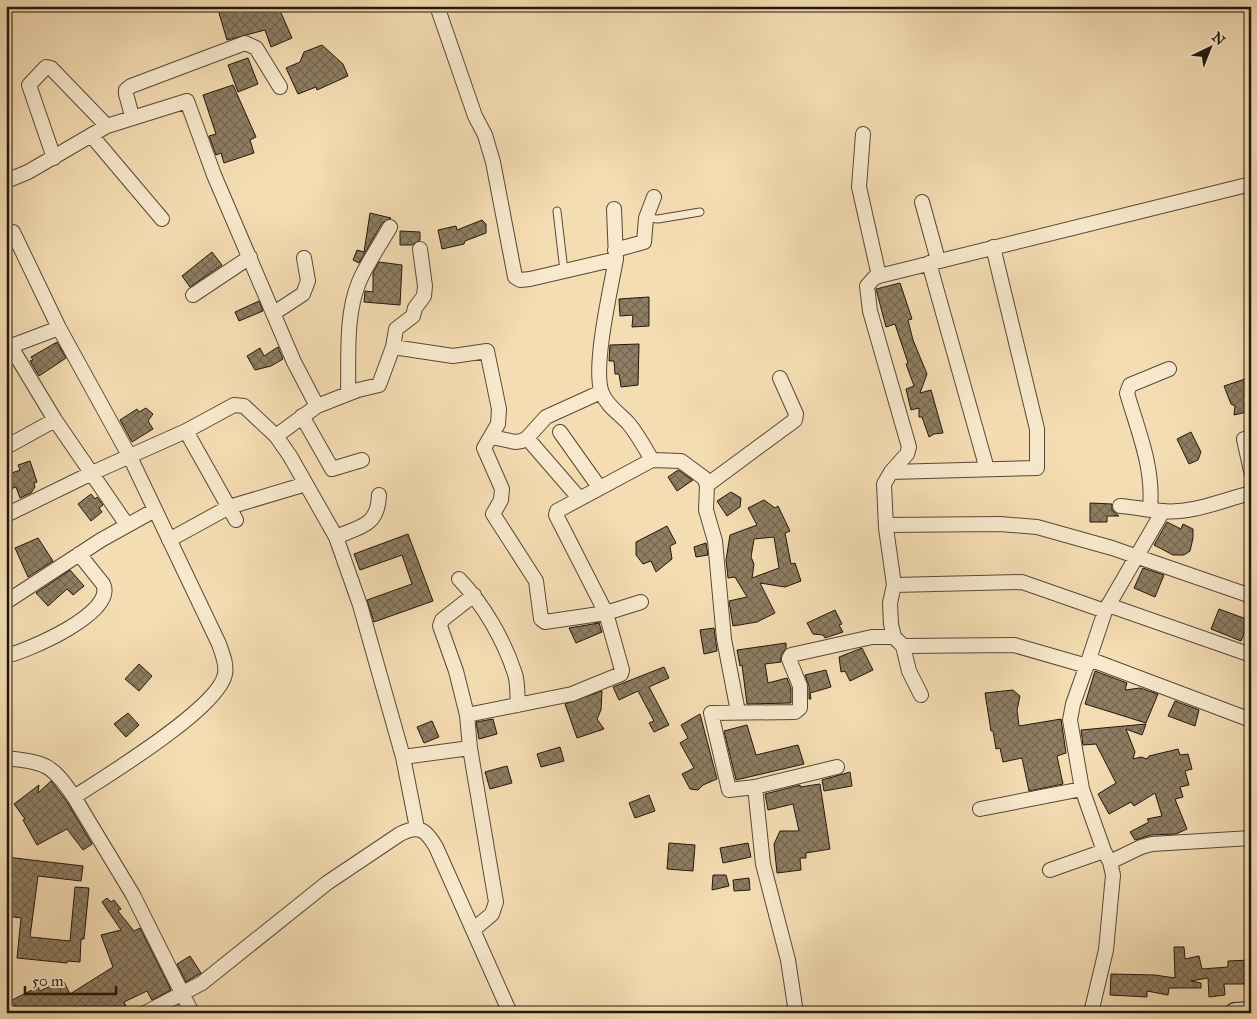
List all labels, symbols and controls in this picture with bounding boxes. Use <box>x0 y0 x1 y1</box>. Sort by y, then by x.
north arrow <box>1184 22 1234 72</box>
text: N <box>1208 29 1229 49</box>
scale bar <box>25 964 116 996</box>
text: 50 m <box>32 972 64 990</box>

